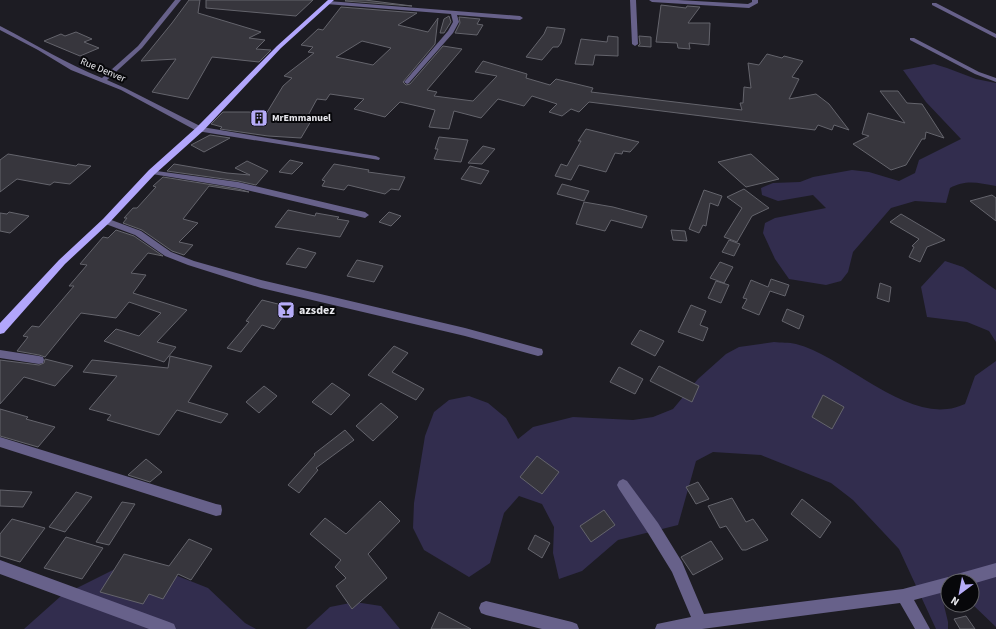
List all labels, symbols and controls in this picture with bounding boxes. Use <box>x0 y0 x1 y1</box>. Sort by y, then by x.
street label: Rue Denver <box>78 54 128 86</box>
building icon: MrEmmanuel <box>249 108 269 128</box>
place label: MrEmmanuel <box>272 111 331 125</box>
bar icon: azsdez <box>276 300 296 320</box>
place label: azsdez <box>299 302 335 319</box>
north arrow <box>940 573 980 613</box>
text: N <box>948 593 962 609</box>

